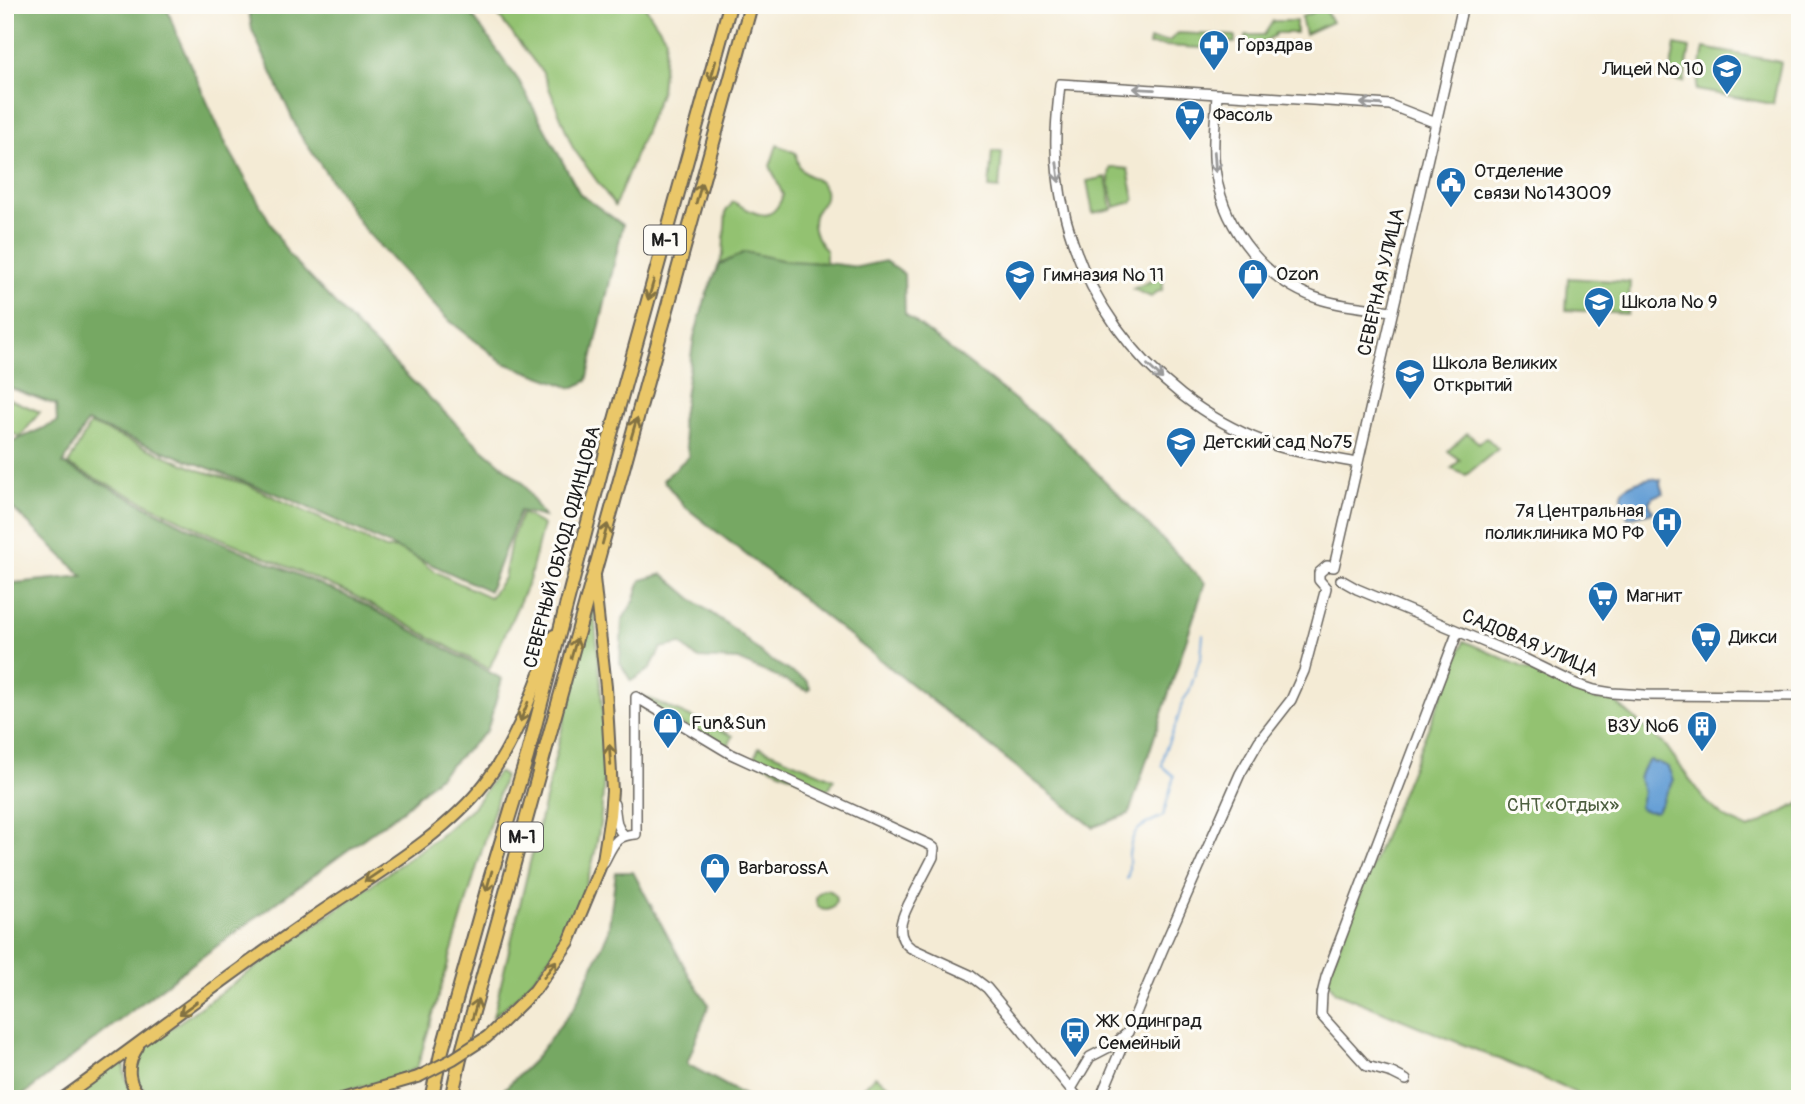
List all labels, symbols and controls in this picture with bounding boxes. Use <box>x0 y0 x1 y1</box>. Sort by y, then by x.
pharmacy icon: Горздрав <box>1197 28 1231 72</box>
place label: Горздрав <box>1237 33 1313 57</box>
school or university icon: Лицей № 10 <box>1710 52 1744 96</box>
place label: Лицей № 10 <box>1601 57 1704 81</box>
one-way arrow <box>705 60 718 82</box>
one-way arrow <box>1133 83 1156 96</box>
one-way arrow <box>1360 97 1383 110</box>
supermarket icon: Фасоль <box>1173 98 1207 142</box>
place label: Фасоль <box>1213 103 1273 127</box>
one-way arrow <box>1209 150 1222 172</box>
place label: Отделение связи №143009 <box>1474 159 1612 205</box>
one-way arrow <box>1052 160 1065 183</box>
public building icon: Отделение связи №143009 <box>1434 165 1468 209</box>
one-way arrow <box>693 182 706 204</box>
street label: СЕВЕРНАЯ УЛИЦА <box>1352 206 1410 358</box>
road number: М-1 <box>644 226 686 254</box>
shop icon: Ozon <box>1236 257 1270 301</box>
school or university icon: Гимназия № 11 <box>1003 258 1037 302</box>
place label: Ozon <box>1276 262 1319 286</box>
place label: Гимназия № 11 <box>1043 263 1164 287</box>
one-way arrow <box>644 279 657 301</box>
school or university icon: Школа № 9 <box>1582 285 1616 329</box>
place label: Школа № 9 <box>1622 290 1717 314</box>
place label: Школа Великих Открытий <box>1433 351 1558 397</box>
school or university icon: Школа Великих Открытий <box>1393 357 1427 401</box>
one-way arrow <box>1147 363 1164 380</box>
one-way arrow <box>628 417 641 439</box>
street label: СЕВЕРНЫЙ ОБХОД ОДИНЦОВА <box>518 423 606 671</box>
school or university icon: Детский сад №75 <box>1164 425 1198 469</box>
place label: Детский сад №75 <box>1203 430 1353 454</box>
place label: 7я Центральная поликлиника МО РФ <box>1485 499 1644 545</box>
hospital icon: 7я Центральная поликлиника МО РФ <box>1650 505 1684 549</box>
one-way arrow <box>599 523 612 546</box>
supermarket icon: Магнит <box>1586 579 1620 623</box>
place label: Магнит <box>1626 584 1683 608</box>
street label: САДОВАЯ УЛИЦА <box>1458 603 1602 683</box>
supermarket icon: Дикси <box>1689 620 1723 664</box>
place label: Дикси <box>1728 625 1777 649</box>
one-way arrow <box>568 637 581 660</box>
one-way arrow <box>517 701 530 723</box>
shop icon: Fun&Sun <box>651 706 685 750</box>
building icon: ВЗУ №6 <box>1685 709 1719 753</box>
place label: Fun&Sun <box>691 711 766 735</box>
place label: ВЗУ №6 <box>1607 714 1679 738</box>
one-way arrow <box>603 744 616 767</box>
park label: СНТ «Отдых» <box>1507 793 1619 817</box>
road number: М-1 <box>501 822 543 852</box>
shop icon: BarbarossA <box>698 851 732 895</box>
place label: BarbarossA <box>738 856 828 880</box>
one-way arrow <box>364 869 383 883</box>
one-way arrow <box>482 870 495 892</box>
one-way arrow <box>543 960 557 979</box>
one-way arrow <box>469 998 482 1020</box>
one-way arrow <box>179 1001 198 1015</box>
place label: ЖК Одинград Семейный <box>1095 1009 1202 1055</box>
bus stop icon: ЖК Одинград Семейный <box>1058 1015 1092 1059</box>

